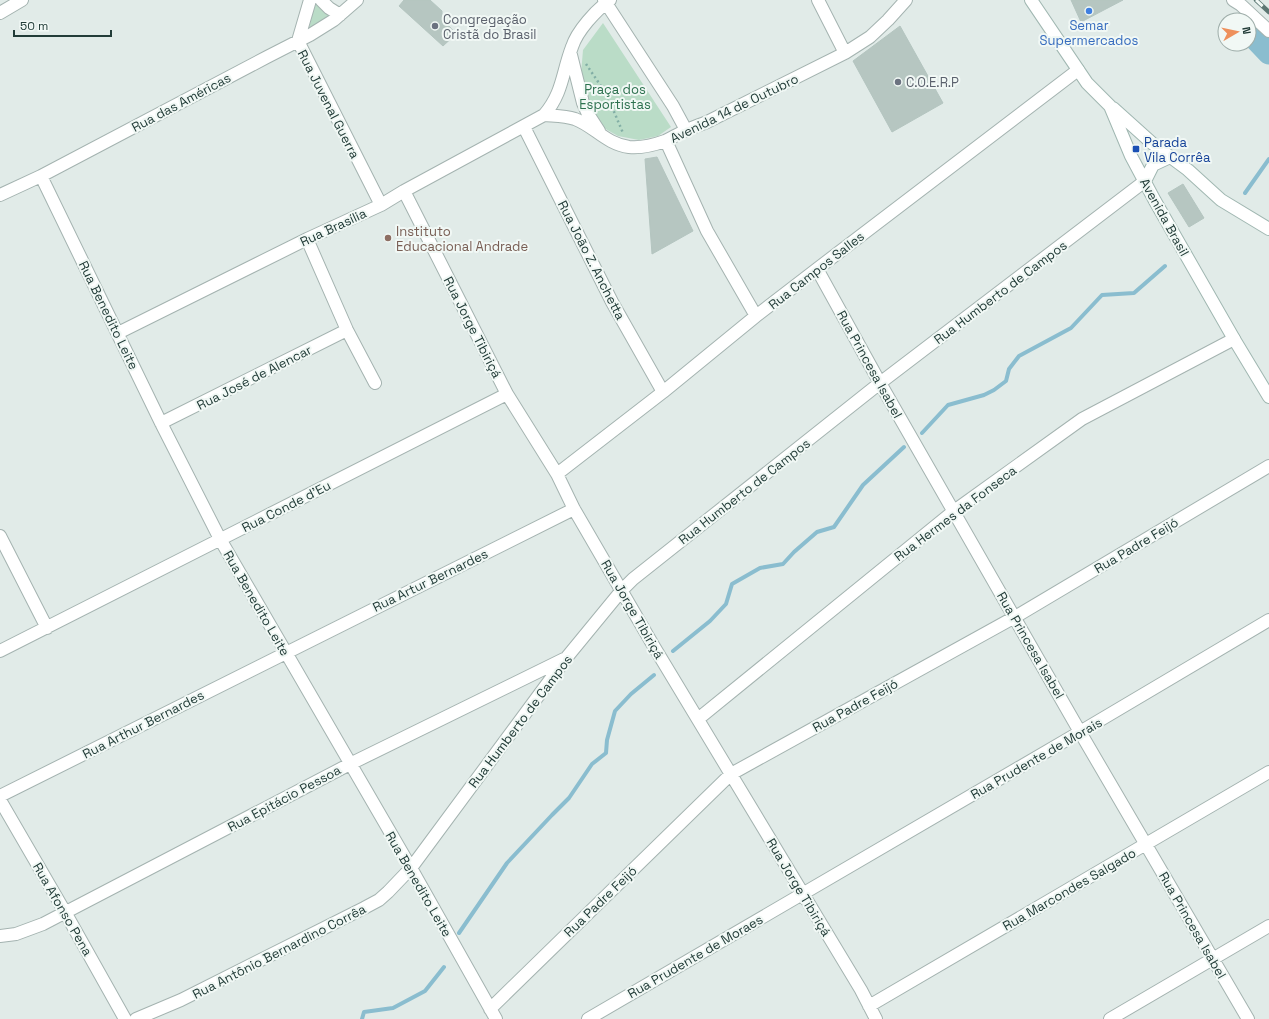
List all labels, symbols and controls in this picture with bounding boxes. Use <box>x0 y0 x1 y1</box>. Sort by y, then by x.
marker: Semar Supermercados <box>1084 6 1094 16</box>
place label: Congregação Cristã do Brasil <box>443 11 537 43</box>
scale bar <box>14 12 111 38</box>
north arrow <box>1217 12 1257 52</box>
place label: Semar Supermercados <box>1040 17 1139 49</box>
text: 50 m <box>20 18 48 34</box>
marker: Congregação Cristã do Brasil <box>430 21 440 31</box>
text: N <box>1239 26 1254 35</box>
street label: Rua Juvenal Guerra <box>294 47 364 162</box>
street label: Rua das Américas <box>129 69 234 136</box>
street label: Avenida 14 de Outubro <box>667 70 801 147</box>
place label: C.O.E.R.P <box>906 74 959 91</box>
marker: C.O.E.R.P <box>893 77 903 87</box>
park label: Praça dos Esportistas <box>579 81 651 113</box>
place label: Parada Vila Corrêa <box>1144 134 1211 166</box>
marker: Parada Vila Corrêa <box>1131 144 1141 154</box>
street label: Avenida Brasil <box>1136 175 1193 259</box>
street label: Rua João Z. Anchetta <box>554 198 629 323</box>
street label: Rua Brasília <box>297 204 370 250</box>
place label: Instituto Educacional Andrade <box>396 223 528 255</box>
street label: Rua Campos Salles <box>765 228 868 313</box>
marker: Instituto Educacional Andrade <box>383 233 393 243</box>
street label: Rua Humberto de Campos <box>930 237 1070 348</box>
street label: Rua Benedito Leite <box>75 258 142 372</box>
street label: Rua Jorge Tibiriçá <box>440 274 506 381</box>
street label: Rua Princesa Isabel <box>833 307 906 421</box>
street label: Rua José de Alencar <box>194 341 315 414</box>
street label: Rua Humberto de Campos <box>675 435 814 548</box>
street label: Rua Hermes da Fonseca <box>891 461 1020 565</box>
street label: Rua Conde d'Eu <box>239 477 334 536</box>
street label: Rua Padre Feijó <box>1091 514 1181 577</box>
street label: Rua Artur Bernardes <box>370 545 491 616</box>
street label: Rua Benedito Leite <box>219 547 294 659</box>
street label: Rua Jorge Tibiriçá <box>597 557 668 662</box>
street label: Rua Princesa Isabel <box>993 589 1068 702</box>
street label: Rua Humberto de Campos <box>465 651 576 791</box>
street label: Rua Padre Feijó <box>810 675 901 736</box>
street label: Rua Arthur Bernardes <box>80 686 207 762</box>
street label: Rua Prudente de Morais <box>967 714 1105 803</box>
street label: Rua Epitácio Pessoa <box>225 761 344 836</box>
street label: Rua Benedito Leite <box>381 828 456 940</box>
street label: Rua Jorge Tibiriçá <box>763 835 835 940</box>
street label: Rua Marcondes Salgado <box>1000 844 1139 935</box>
street label: Rua Afonso Pena <box>29 859 96 959</box>
street label: Rua Padre Feijó <box>560 862 640 941</box>
street label: Rua Princesa Isabel <box>1155 869 1230 982</box>
street label: Rua Antônio Bernardino Corrêa <box>190 900 369 1003</box>
street label: Rua Prudente de Moraes <box>625 911 766 1002</box>

